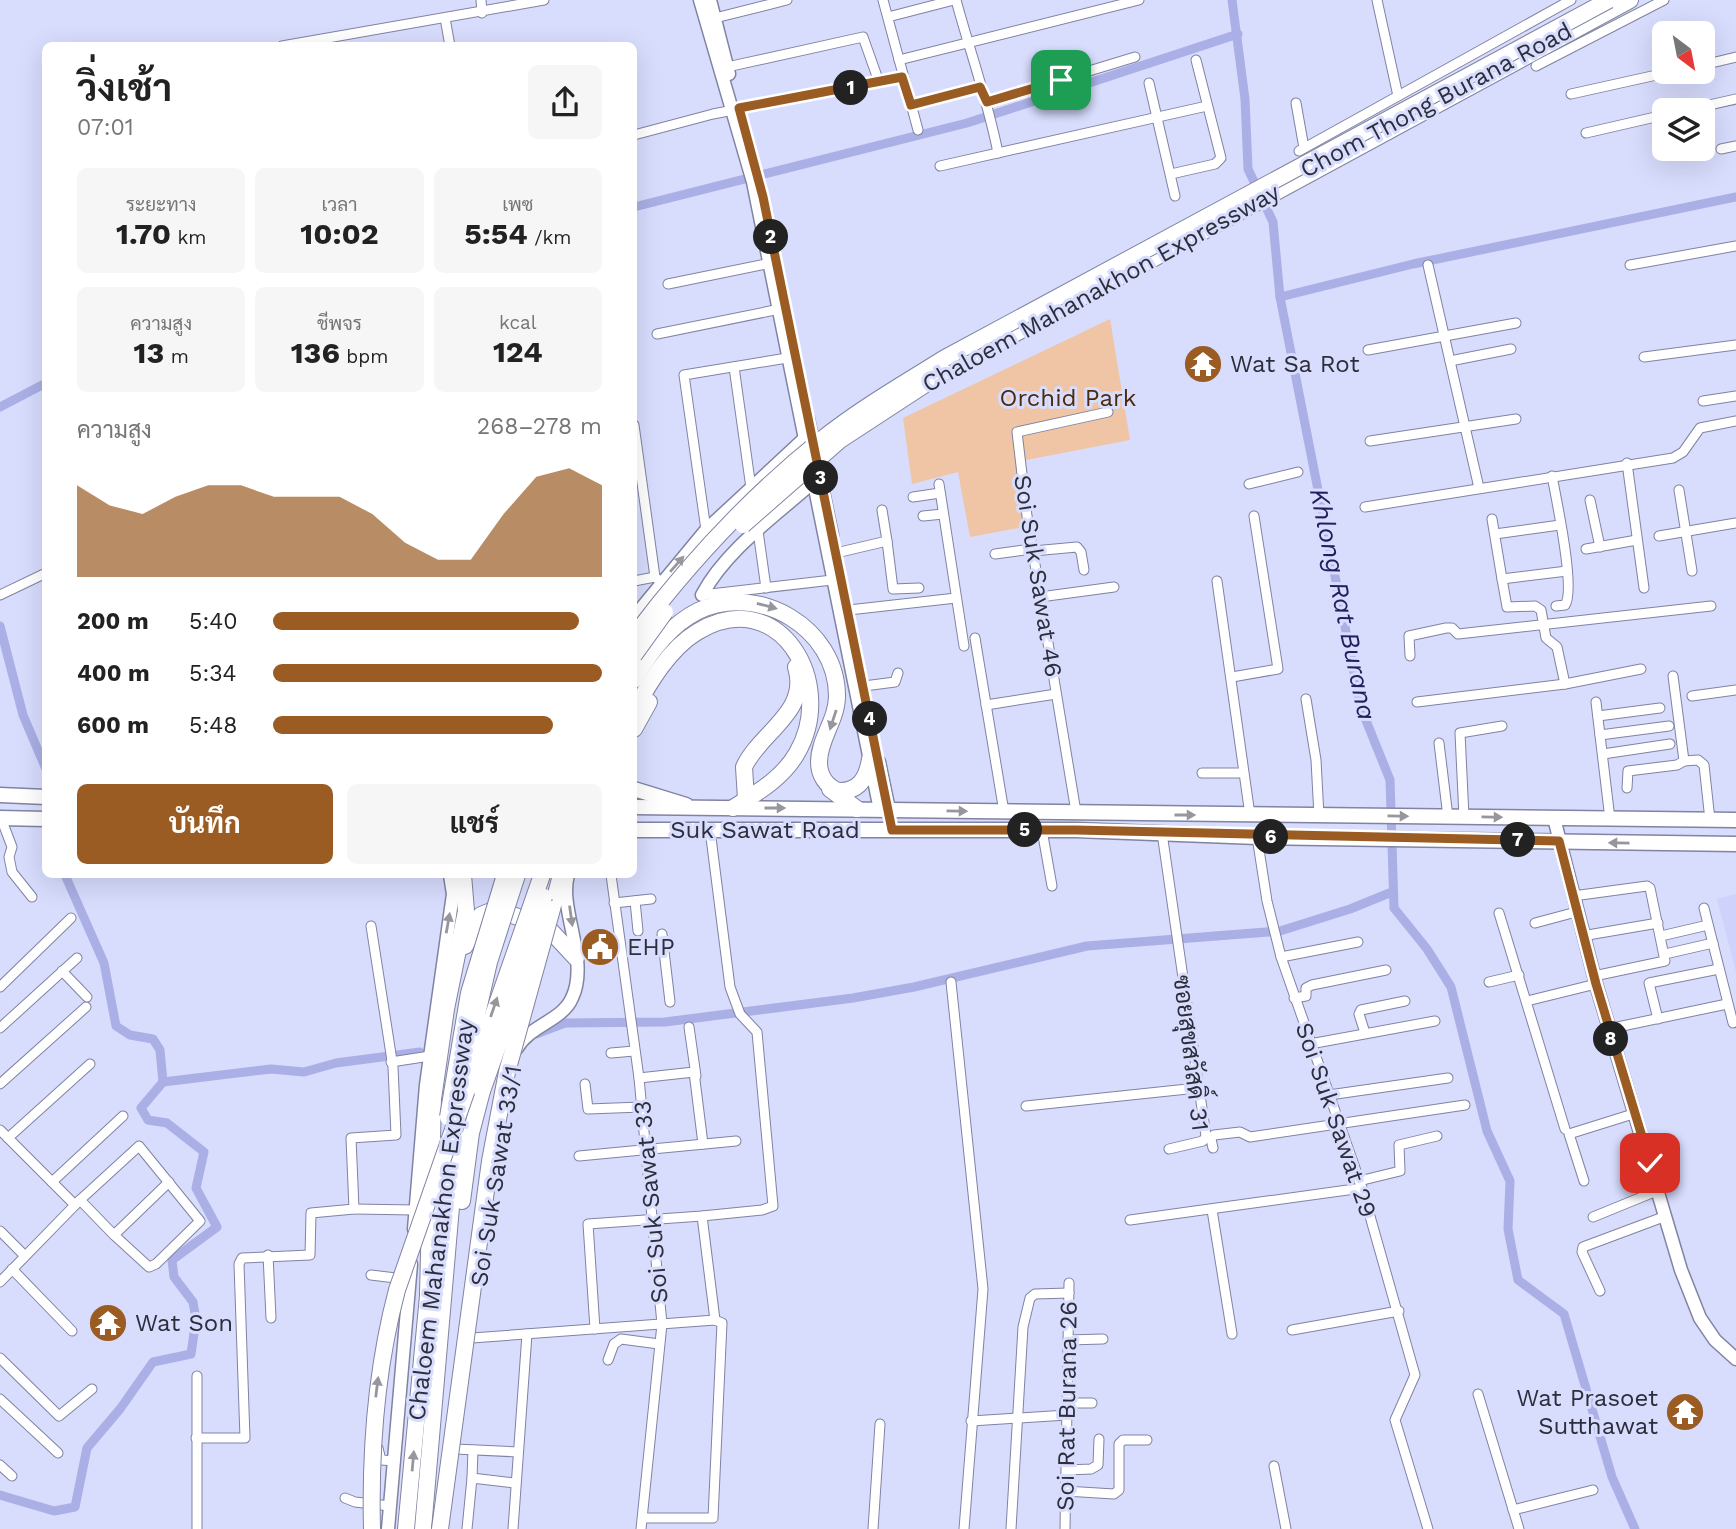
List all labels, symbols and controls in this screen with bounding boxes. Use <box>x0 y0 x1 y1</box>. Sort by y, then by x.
street label: Chom Thong Burana Road <box>1295 16 1577 184</box>
north arrow <box>1652 21 1715 84</box>
map controls <box>1652 21 1715 161</box>
pin <box>1031 50 1091 110</box>
icon: arrive <box>1042 61 1080 99</box>
button: share <box>528 65 602 139</box>
text: วิ่งเช้า <box>77 66 172 110</box>
pin: 1 <box>834 70 868 106</box>
text: 1 <box>846 76 855 99</box>
button: layers <box>1652 98 1715 161</box>
text: 07:01 <box>77 114 134 141</box>
street label: Chaloem Mahanakhon Expressway <box>917 177 1285 398</box>
text: ระยะทาง <box>126 193 197 216</box>
text: เวลา <box>322 193 357 216</box>
text: เพซ <box>502 193 533 216</box>
text: 1.70 <box>116 216 171 251</box>
text: 10:02 <box>300 216 379 251</box>
text: 5:54 <box>464 216 528 251</box>
pin: 2 <box>754 219 788 254</box>
text: 2 <box>765 225 776 248</box>
text: km <box>171 226 206 249</box>
text: /km <box>528 226 571 249</box>
text: kcal <box>499 311 537 334</box>
text: ความสูง <box>130 312 192 335</box>
text: ชีพจร <box>317 312 362 335</box>
text: 124 <box>493 334 543 369</box>
text: 13 <box>134 335 164 370</box>
text: 136 <box>291 335 340 370</box>
temple icon: Wat Sa Rot <box>1182 343 1224 385</box>
text: m <box>164 345 189 368</box>
text: bpm <box>340 345 388 368</box>
place label: Wat Sa Rot <box>1230 350 1360 378</box>
park label: Orchid Park <box>1000 384 1137 412</box>
text: 268–278 m <box>477 413 602 440</box>
text: ความสูง <box>77 417 152 444</box>
pin: 3 <box>804 461 838 496</box>
text: 3 <box>815 466 826 489</box>
street label: Soi Suk Sawat 46 <box>1008 473 1068 679</box>
water label: Khlong Rat Burana <box>1304 485 1382 723</box>
one-way arrow <box>668 555 684 572</box>
one-way arrow <box>756 602 777 612</box>
text: 200 m <box>77 608 149 635</box>
text: 5:40 <box>189 608 238 635</box>
text: 400 m <box>77 660 150 687</box>
text: 5:34 <box>189 660 237 687</box>
pin: 4 <box>852 702 888 736</box>
text: 4 <box>863 707 876 730</box>
one-way arrow <box>827 709 837 730</box>
text: 600 m <box>77 712 149 739</box>
text: 5:48 <box>189 712 237 739</box>
button: บันทึก <box>77 784 333 864</box>
button: แชร์ <box>347 784 602 864</box>
one-way arrow <box>764 802 786 814</box>
one-way arrow <box>946 806 968 817</box>
one-way arrow <box>1174 809 1196 821</box>
one-way arrow <box>1387 810 1409 822</box>
one-way arrow <box>1481 811 1503 823</box>
pin: 5 <box>1007 812 1042 848</box>
street label: Suk Sawat Road <box>670 816 860 844</box>
text: 5 <box>1019 818 1030 841</box>
pin: 6 <box>1254 820 1288 854</box>
pin: 7 <box>1500 822 1536 858</box>
text: 6 <box>1265 825 1276 848</box>
text: 7 <box>1512 828 1523 851</box>
one-way arrow <box>1608 837 1630 848</box>
one-way arrow <box>565 906 576 928</box>
one-way arrow <box>443 912 454 934</box>
public building icon: EHP <box>579 926 621 968</box>
place label: EHP <box>627 933 675 961</box>
street label: ซอยสุขสวัสดิ์ 31 <box>1166 973 1222 1133</box>
one-way arrow <box>489 996 500 1017</box>
street label: Chaloem Mahanakhon Expressway <box>402 1017 480 1422</box>
street label: Soi Suk Sawat 29 <box>1290 1019 1382 1221</box>
pin: 8 <box>1594 1021 1628 1056</box>
text: 8 <box>1605 1027 1616 1050</box>
street label: Soi Suk Sawat 33/1 <box>465 1064 527 1288</box>
street label: Soi Suk Sawat 33 <box>628 1100 674 1304</box>
pin <box>1620 1133 1680 1193</box>
icon: check <box>1631 1144 1669 1182</box>
street label: Soi Rat Burana 26 <box>1051 1301 1083 1511</box>
temple icon: Wat Son <box>87 1302 129 1344</box>
place label: Wat Son <box>135 1309 233 1337</box>
one-way arrow <box>372 1376 383 1398</box>
place label: Wat Prasoet Sutthawat <box>1516 1384 1658 1440</box>
temple icon: Wat Prasoet Sutthawat <box>1664 1391 1706 1433</box>
one-way arrow <box>408 1450 419 1472</box>

